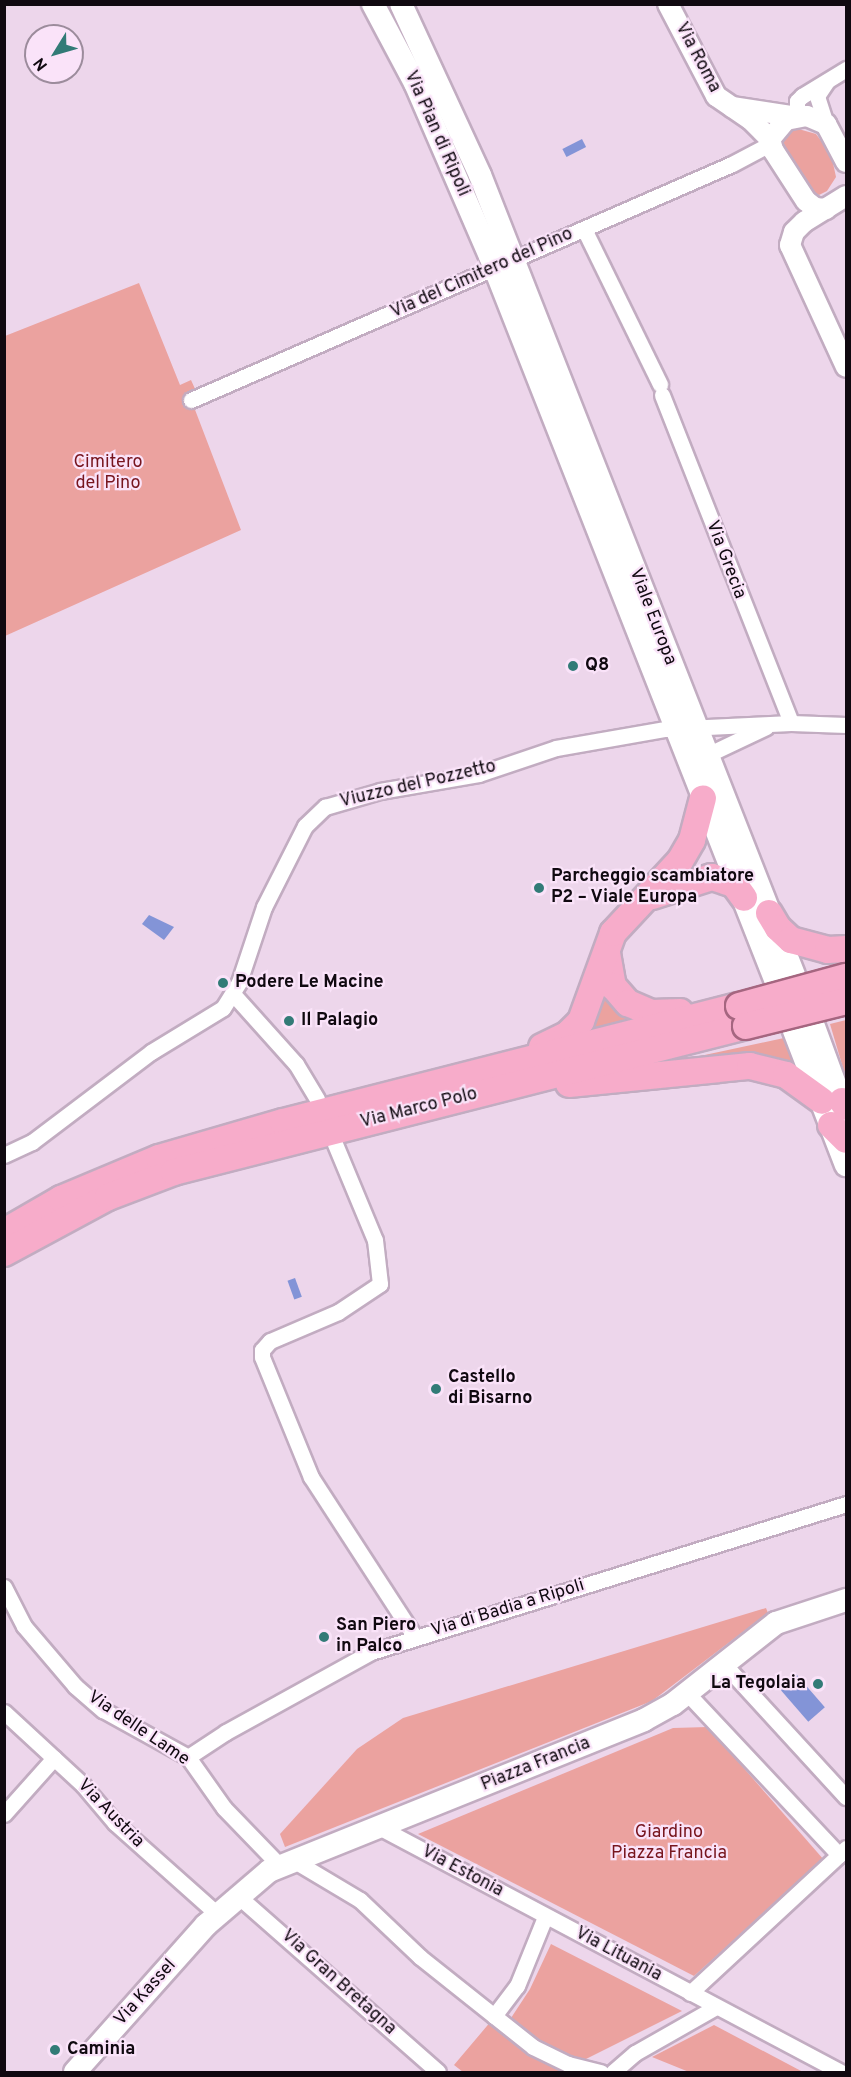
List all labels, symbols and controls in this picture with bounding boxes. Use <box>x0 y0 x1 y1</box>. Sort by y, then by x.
street label: Via Roma <box>670 19 724 97</box>
north arrow <box>24 24 84 84</box>
text: N <box>30 53 53 74</box>
street label: Via Pian di Ripoli <box>399 68 473 200</box>
street label: Via del Cimitero del Pino <box>388 224 576 324</box>
park label: Cimitero del Pino <box>73 453 143 496</box>
street label: Via Grecia <box>700 518 750 602</box>
street label: Viale Europa <box>624 566 680 668</box>
place label: Q8 <box>585 655 609 677</box>
marker: Q8 <box>566 659 580 673</box>
street label: Viuzzo del Pozzetto <box>338 757 498 813</box>
place label: Parcheggio scambiatore P2 – Viale Europa <box>551 867 754 910</box>
marker: Parcheggio scambiatore P2 – Viale Europa <box>532 881 546 895</box>
place label: Podere Le Macine <box>235 972 384 994</box>
marker: Podere Le Macine <box>216 976 230 990</box>
place label: Il Palagio <box>301 1010 378 1032</box>
marker: Il Palagio <box>282 1014 296 1028</box>
street label: Via Marco Polo <box>358 1084 480 1134</box>
place label: Castello di Bisarno <box>448 1368 533 1410</box>
marker: Castello di Bisarno <box>429 1382 443 1396</box>
street label: Via di Badia a Ripoli <box>429 1575 587 1643</box>
place label: San Piero in Palco <box>336 1616 416 1658</box>
marker: San Piero in Palco <box>317 1630 331 1644</box>
place label: La Tegolaia <box>711 1673 806 1695</box>
marker: La Tegolaia <box>811 1677 825 1691</box>
street label: Via delle Lame <box>83 1687 193 1771</box>
street label: Piazza Francia <box>478 1733 594 1797</box>
street label: Via Austria <box>72 1775 148 1853</box>
park label: Giardino Piazza Francia <box>611 1823 727 1866</box>
street label: Via Estonia <box>417 1841 507 1903</box>
street label: Via Lituania <box>571 1923 665 1987</box>
street label: Via Gran Bretagna <box>276 1926 400 2040</box>
street label: Via Kassel <box>110 1955 182 2031</box>
place label: Caminia <box>67 2039 135 2061</box>
marker: Caminia <box>48 2043 62 2057</box>

